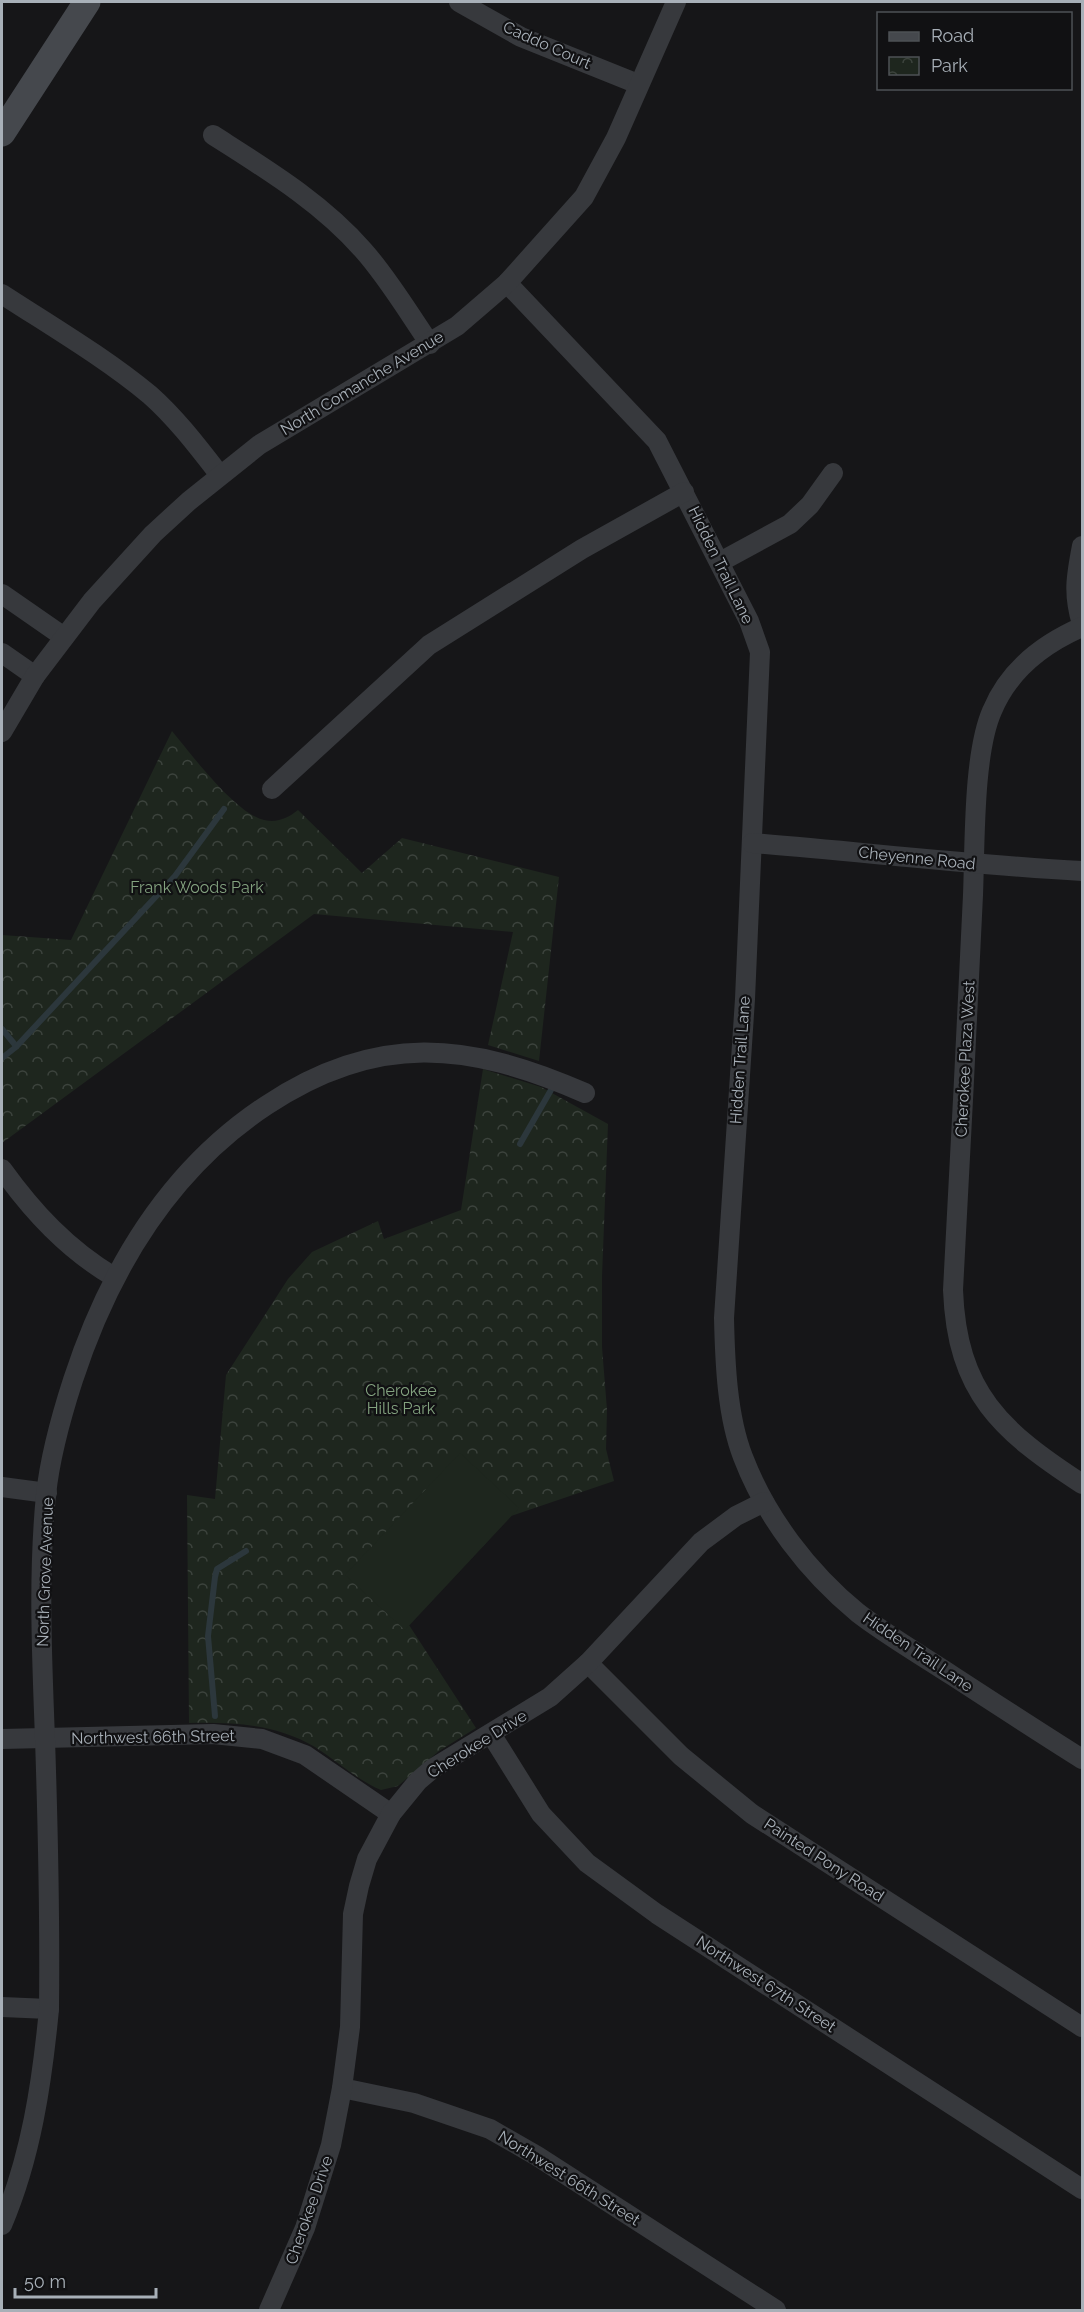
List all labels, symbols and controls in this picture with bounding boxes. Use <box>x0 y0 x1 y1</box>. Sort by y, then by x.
legend <box>877 12 1072 90</box>
street label: Caddo Court <box>500 17 594 73</box>
text: Road <box>931 25 974 46</box>
text: Park <box>931 55 968 76</box>
street label: North Comanche Avenue <box>277 327 447 439</box>
street label: Hidden Trail Lane <box>684 503 758 627</box>
street label: Cheyenne Road <box>857 842 977 874</box>
park label: Frank Woods Park <box>130 878 264 897</box>
street label: Cherokee Plaza West <box>951 980 979 1138</box>
street label: Hidden Trail Lane <box>726 995 754 1125</box>
park label: Cherokee Hills Park <box>365 1381 437 1418</box>
street label: North Grove Avenue <box>33 1497 57 1647</box>
street label: Hidden Trail Lane <box>859 1608 977 1696</box>
street label: Cherokee Drive <box>424 1706 530 1782</box>
street label: Northwest 66th Street <box>71 1726 236 1748</box>
street label: Painted Pony Road <box>760 1814 888 1906</box>
street label: Northwest 67th Street <box>693 1932 840 2037</box>
street label: Northwest 66th Street <box>495 2127 644 2230</box>
street label: Cherokee Drive <box>282 2153 336 2267</box>
scale bar <box>15 2261 156 2299</box>
text: 50 m <box>24 2271 66 2292</box>

